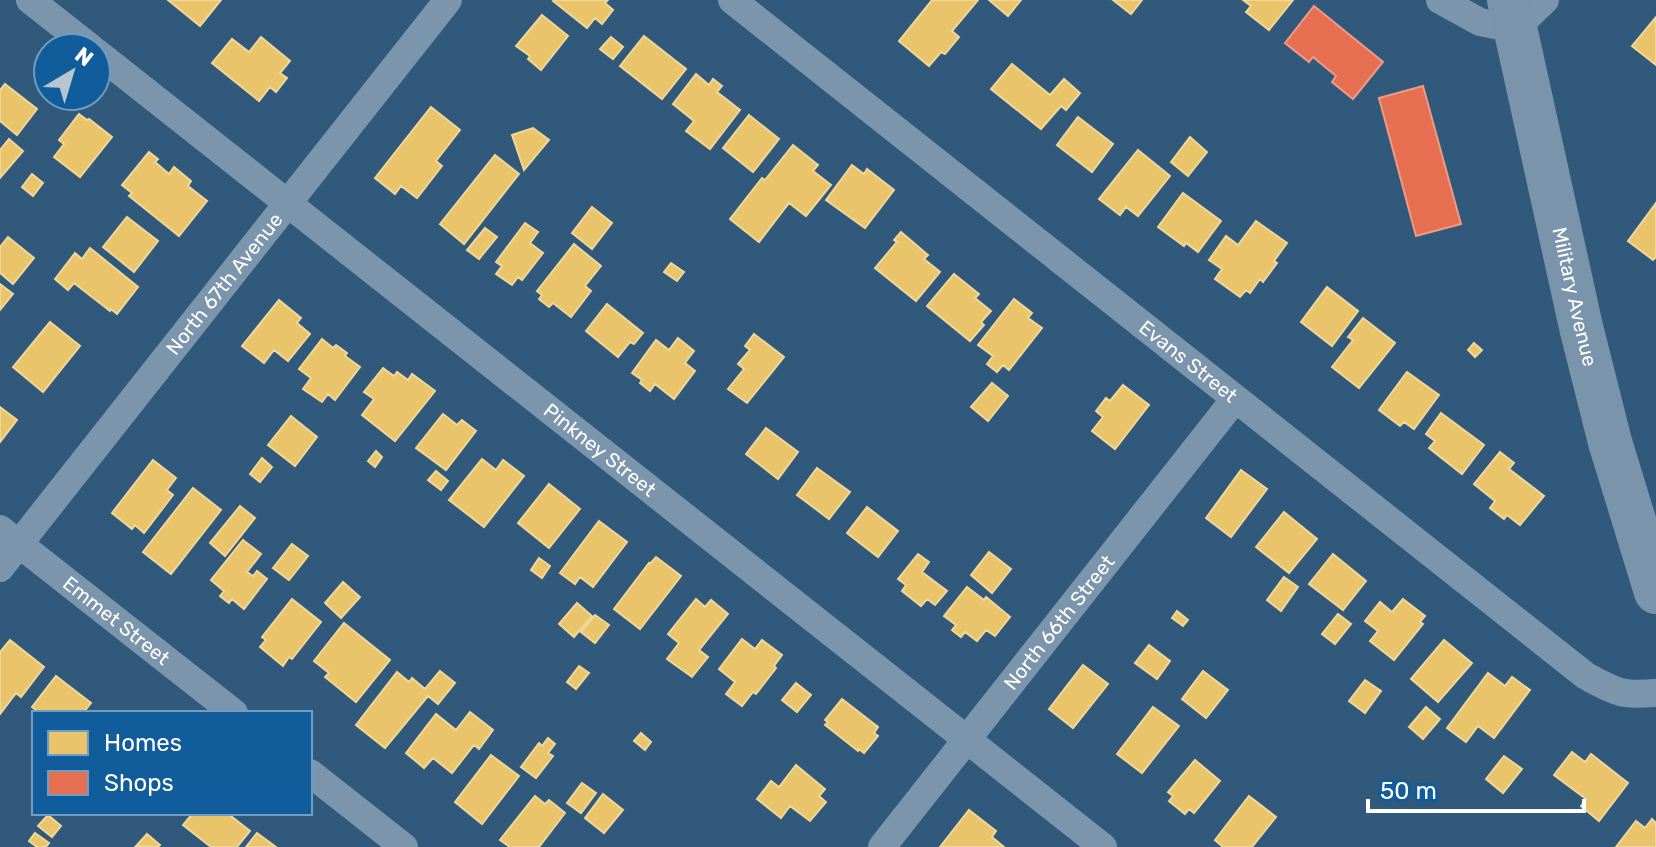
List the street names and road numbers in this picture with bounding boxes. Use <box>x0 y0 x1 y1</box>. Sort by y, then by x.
street label: North 67th Avenue <box>161 208 288 360</box>
street label: Military Avenue <box>1547 225 1602 369</box>
street label: Evans Street <box>1134 315 1242 408</box>
street label: Pinkney Street <box>539 398 661 502</box>
street label: North 66th Street <box>999 550 1120 695</box>
street label: Emmet Street <box>58 571 175 670</box>

